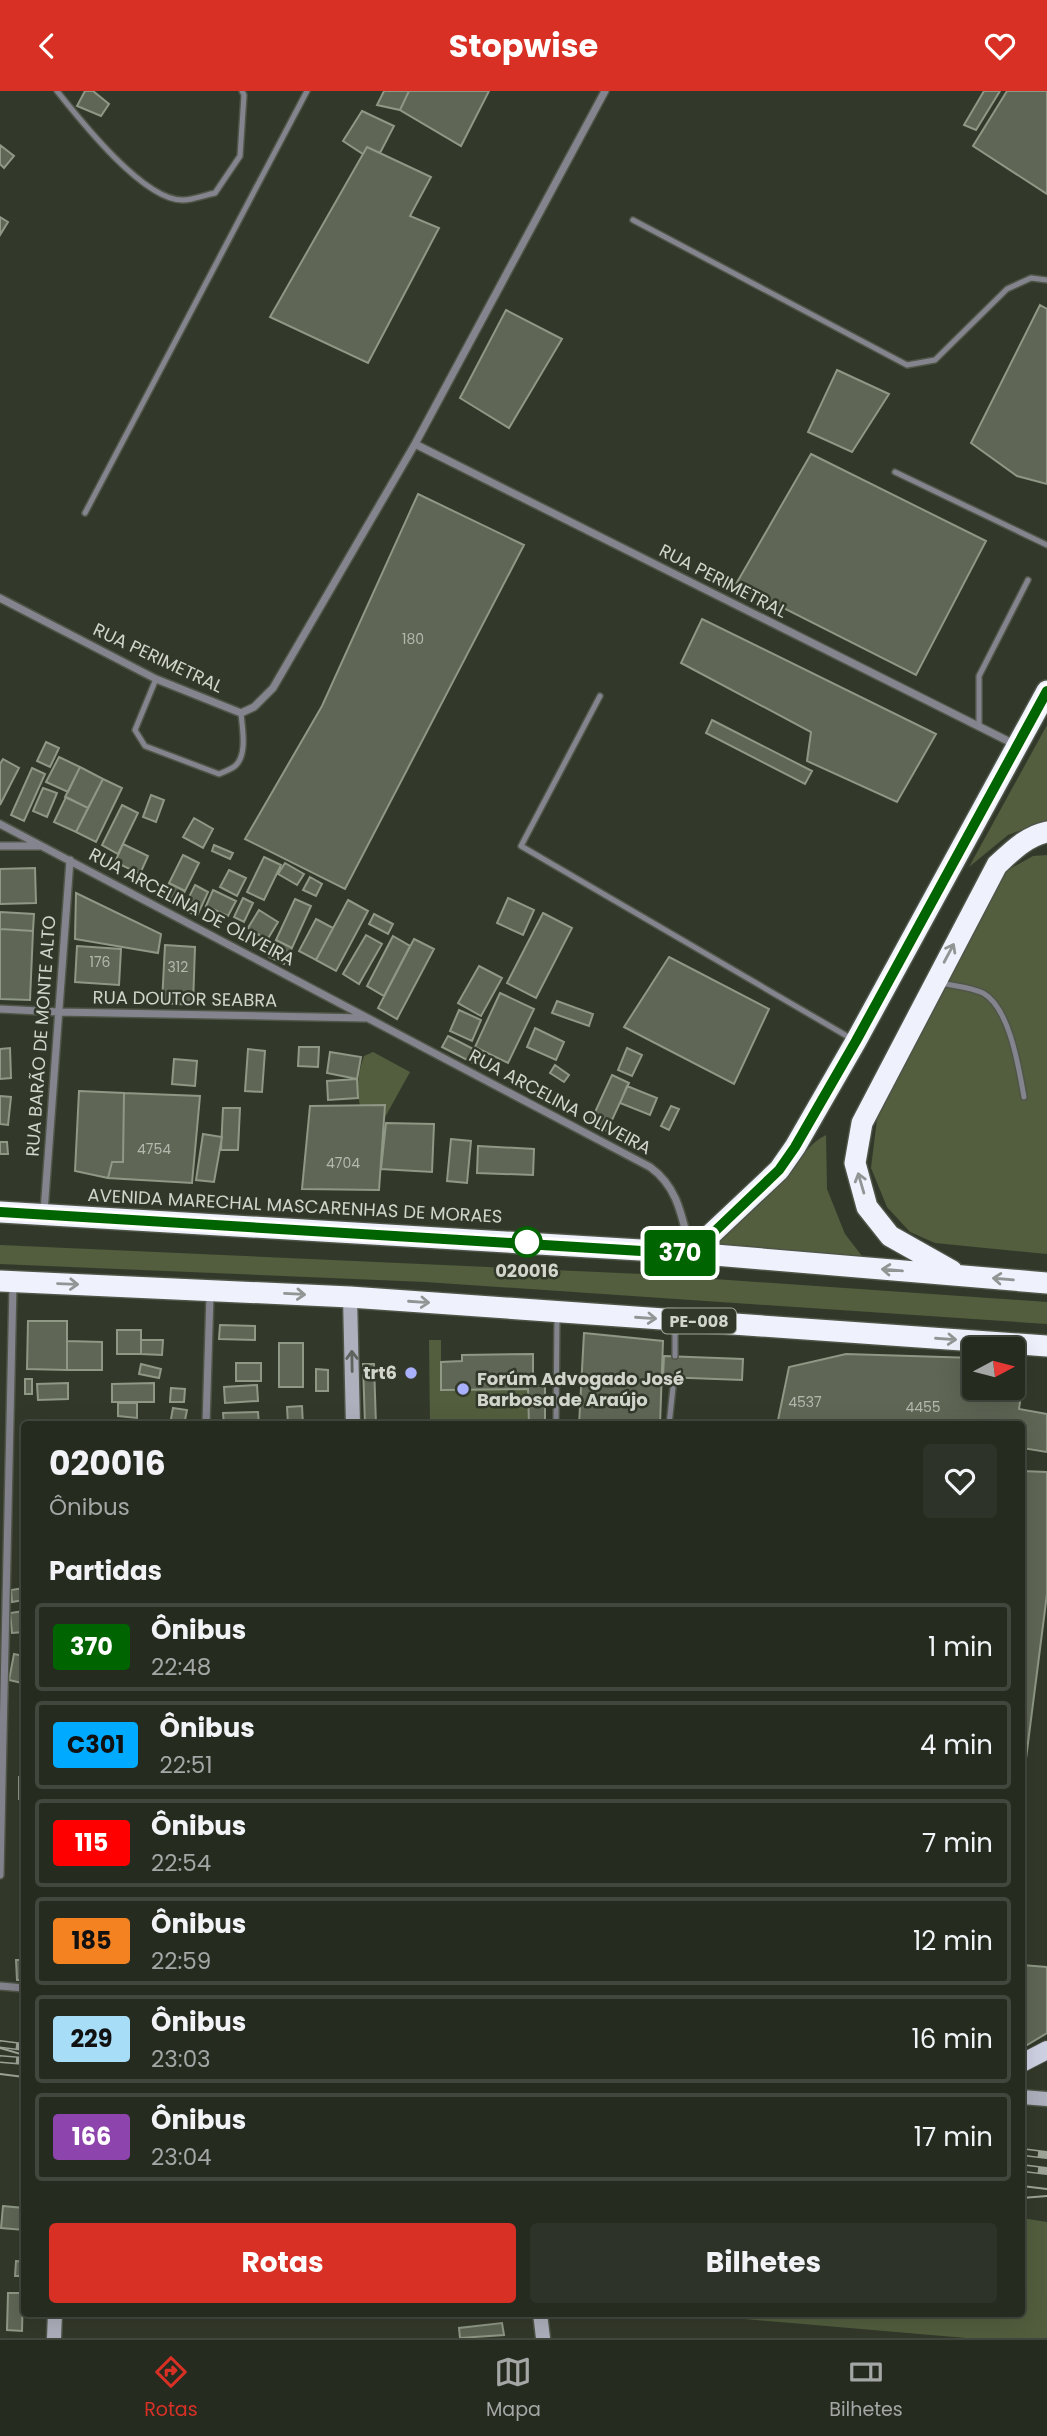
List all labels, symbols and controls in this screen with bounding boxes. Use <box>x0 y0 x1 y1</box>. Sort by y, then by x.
text: Stopwise <box>449 23 598 68</box>
icon: back <box>28 27 66 65</box>
icon: heart <box>981 27 1019 65</box>
street label: RUA PERIMETRAL <box>655 538 792 624</box>
street label: RUA PERIMETRAL <box>89 617 227 699</box>
house number: 180 <box>402 629 424 649</box>
street label: RUA ARCELINA DE OLIVEIRA <box>85 842 300 972</box>
street label: RUA BARÃO DE MONTE ALTO <box>20 914 61 1157</box>
one-way arrow <box>943 943 956 964</box>
house number: 176 <box>89 952 111 972</box>
house number: 312 <box>168 957 188 977</box>
street label: RUA DOUTOR SEABRA <box>92 984 278 1013</box>
street label: RUA ARCELINA OLIVEIRA <box>465 1043 656 1160</box>
house number: 4754 <box>137 1139 171 1159</box>
house number: 4704 <box>326 1153 360 1173</box>
one-way arrow <box>853 1172 866 1194</box>
street label: AVENIDA MARECHAL MASCARENHAS DE MORAES <box>87 1182 503 1229</box>
marker: 020016 <box>512 1227 542 1257</box>
line badge: 370 <box>640 1230 720 1276</box>
text: 370 <box>658 1236 702 1269</box>
place label: 020016 <box>495 1258 559 1283</box>
one-way arrow <box>881 1263 904 1276</box>
one-way arrow <box>993 1272 1015 1285</box>
one-way arrow <box>56 1277 79 1290</box>
one-way arrow <box>284 1288 307 1301</box>
one-way arrow <box>407 1296 429 1309</box>
road number: PE-008 <box>662 1309 736 1333</box>
one-way arrow <box>634 1311 657 1324</box>
one-way arrow <box>934 1332 957 1345</box>
north arrow <box>962 1337 1026 1400</box>
map controls <box>962 1337 1025 1400</box>
one-way arrow <box>345 1350 358 1373</box>
place label: trt6 <box>363 1360 397 1385</box>
marker: trt6 <box>403 1365 419 1381</box>
place label: Forúm Advogado José Barbosa de Araújo <box>477 1366 684 1412</box>
marker: Forúm Advogado José Barbosa de Araújo <box>455 1381 471 1397</box>
house number: 4537 <box>788 1392 822 1412</box>
house number: 4455 <box>905 1397 941 1417</box>
text: 020016 <box>49 1440 166 1487</box>
button: heart <box>923 1444 997 1518</box>
text: Ônibus <box>49 1491 130 1523</box>
text: Partidas <box>49 1553 162 1589</box>
text: Ônibus <box>151 1612 246 1648</box>
text: 1 min <box>928 1629 993 1665</box>
text: 370 <box>70 1630 113 1663</box>
text: 22:48 <box>151 1651 211 1683</box>
text: Ônibus <box>159 1710 255 1746</box>
text: 4 min <box>920 1727 993 1763</box>
text: C301 <box>67 1728 124 1761</box>
text: 22:51 <box>159 1749 213 1781</box>
text: Ônibus <box>151 1808 246 1844</box>
text: 7 min <box>922 1825 993 1861</box>
text: 115 <box>75 1826 108 1859</box>
text: 22:54 <box>151 1847 211 1879</box>
text: Ônibus <box>151 1906 246 1942</box>
text: 12 min <box>913 1923 993 1959</box>
text: 185 <box>71 1924 112 1957</box>
text: 22:59 <box>151 1945 211 1977</box>
text: Ônibus <box>151 2004 246 2040</box>
text: 16 min <box>911 2021 993 2057</box>
text: 229 <box>70 2022 113 2055</box>
text: 23:03 <box>151 2043 211 2075</box>
text: Ônibus <box>151 2102 246 2138</box>
text: 17 min <box>914 2119 993 2155</box>
text: 166 <box>72 2120 111 2153</box>
text: 23:04 <box>151 2141 212 2173</box>
button: Rotas <box>49 2223 516 2303</box>
button: Bilhetes <box>530 2223 997 2303</box>
tab: Rotas <box>144 2353 198 2424</box>
tab: Mapa <box>486 2353 541 2424</box>
tab: Bilhetes <box>829 2353 903 2424</box>

